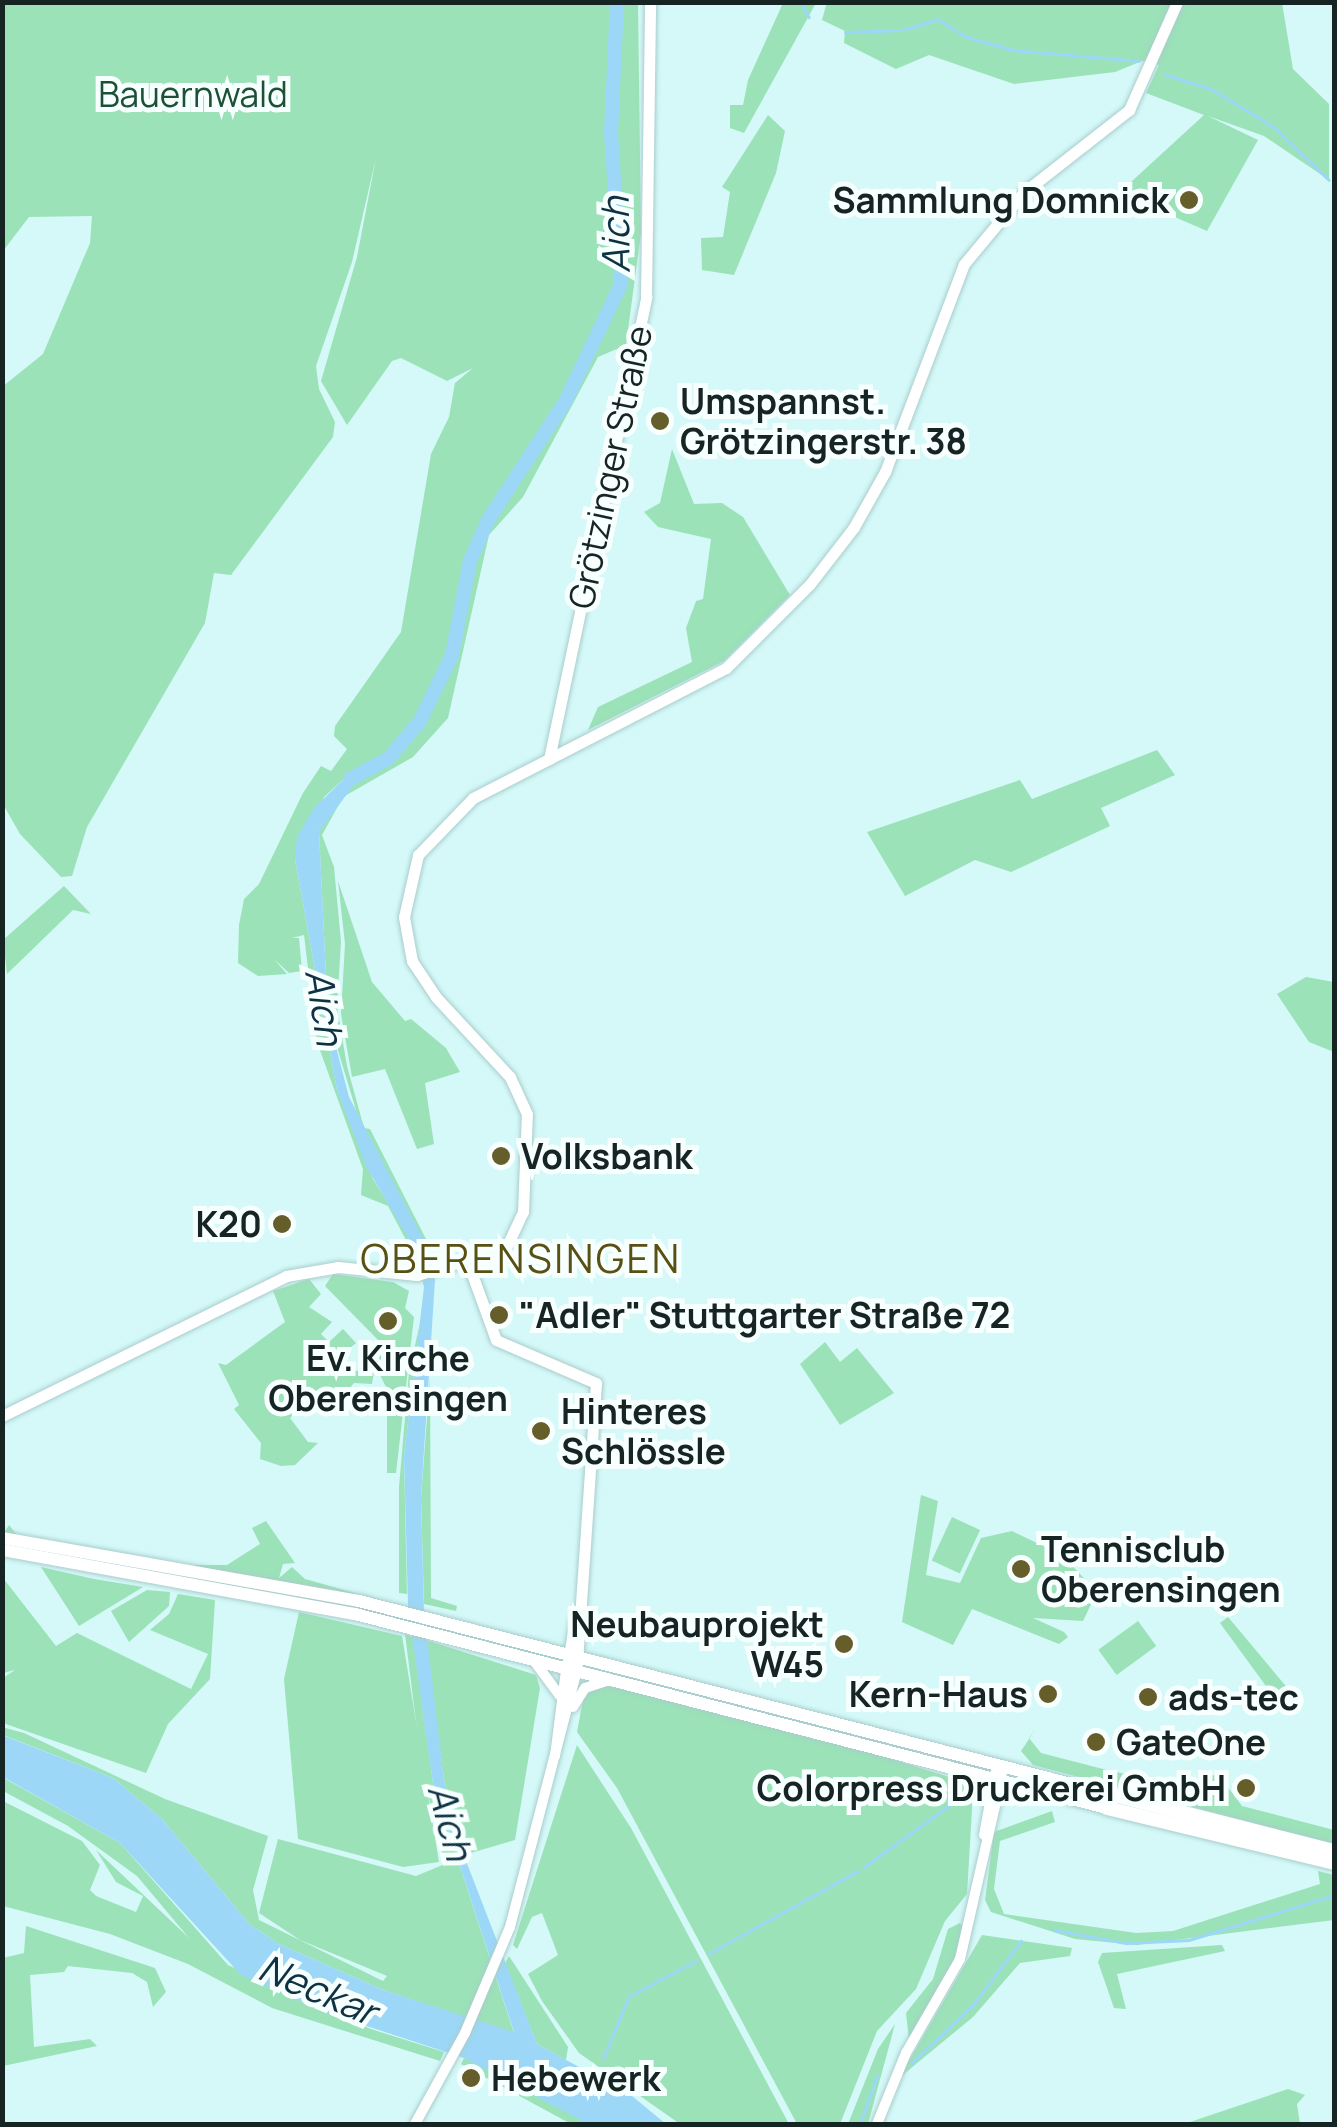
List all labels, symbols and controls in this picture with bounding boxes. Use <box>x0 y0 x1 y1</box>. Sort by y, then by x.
park label: Bauernwald <box>98 73 288 115</box>
place label: Sammlung Domnick <box>832 179 1169 221</box>
marker: Sammlung Domnick <box>1178 189 1200 211</box>
water label: Aich <box>592 196 638 274</box>
street label: Grötzinger Straße <box>559 322 661 612</box>
place label: Umspannst. Grötzingerstr. 38 <box>680 380 967 462</box>
marker: Umspannst. Grötzingerstr. 38 <box>649 410 671 432</box>
water label: Aich <box>296 966 354 1048</box>
place label: Volksbank <box>521 1135 693 1177</box>
marker: Volksbank <box>490 1145 512 1167</box>
place label: K20 <box>195 1203 262 1245</box>
marker: K20 <box>271 1213 293 1235</box>
district label: OBERENSINGEN <box>360 1234 682 1282</box>
place label: "Adler" Stuttgarter Straße 72 <box>519 1294 1010 1336</box>
marker: "Adler" Stuttgarter Straße 72 <box>488 1304 510 1326</box>
marker: Ev. Kirche Oberensingen <box>377 1310 399 1332</box>
place label: Ev. Kirche Oberensingen <box>268 1337 508 1419</box>
place label: Hinteres Schlössle <box>561 1390 726 1472</box>
marker: Hinteres Schlössle <box>530 1420 552 1442</box>
place label: Tennisclub Oberensingen <box>1041 1528 1281 1610</box>
marker: Tennisclub Oberensingen <box>1010 1558 1032 1580</box>
place label: Neubauprojekt W45 <box>570 1603 824 1685</box>
marker: Neubauprojekt W45 <box>833 1633 855 1655</box>
place label: Kern-Haus <box>849 1673 1028 1715</box>
place label: ads-tec <box>1168 1676 1299 1718</box>
marker: Kern-Haus <box>1037 1683 1059 1705</box>
marker: ads-tec <box>1137 1686 1159 1708</box>
place label: GateOne <box>1116 1721 1266 1763</box>
marker: GateOne <box>1085 1731 1107 1753</box>
place label: Colorpress Druckerei GmbH <box>756 1767 1226 1809</box>
marker: Colorpress Druckerei GmbH <box>1235 1777 1257 1799</box>
water label: Aich <box>419 1779 483 1865</box>
water label: Neckar <box>253 1944 383 2034</box>
place label: Hebewerk <box>491 2057 661 2099</box>
marker: Hebewerk <box>460 2067 482 2089</box>

